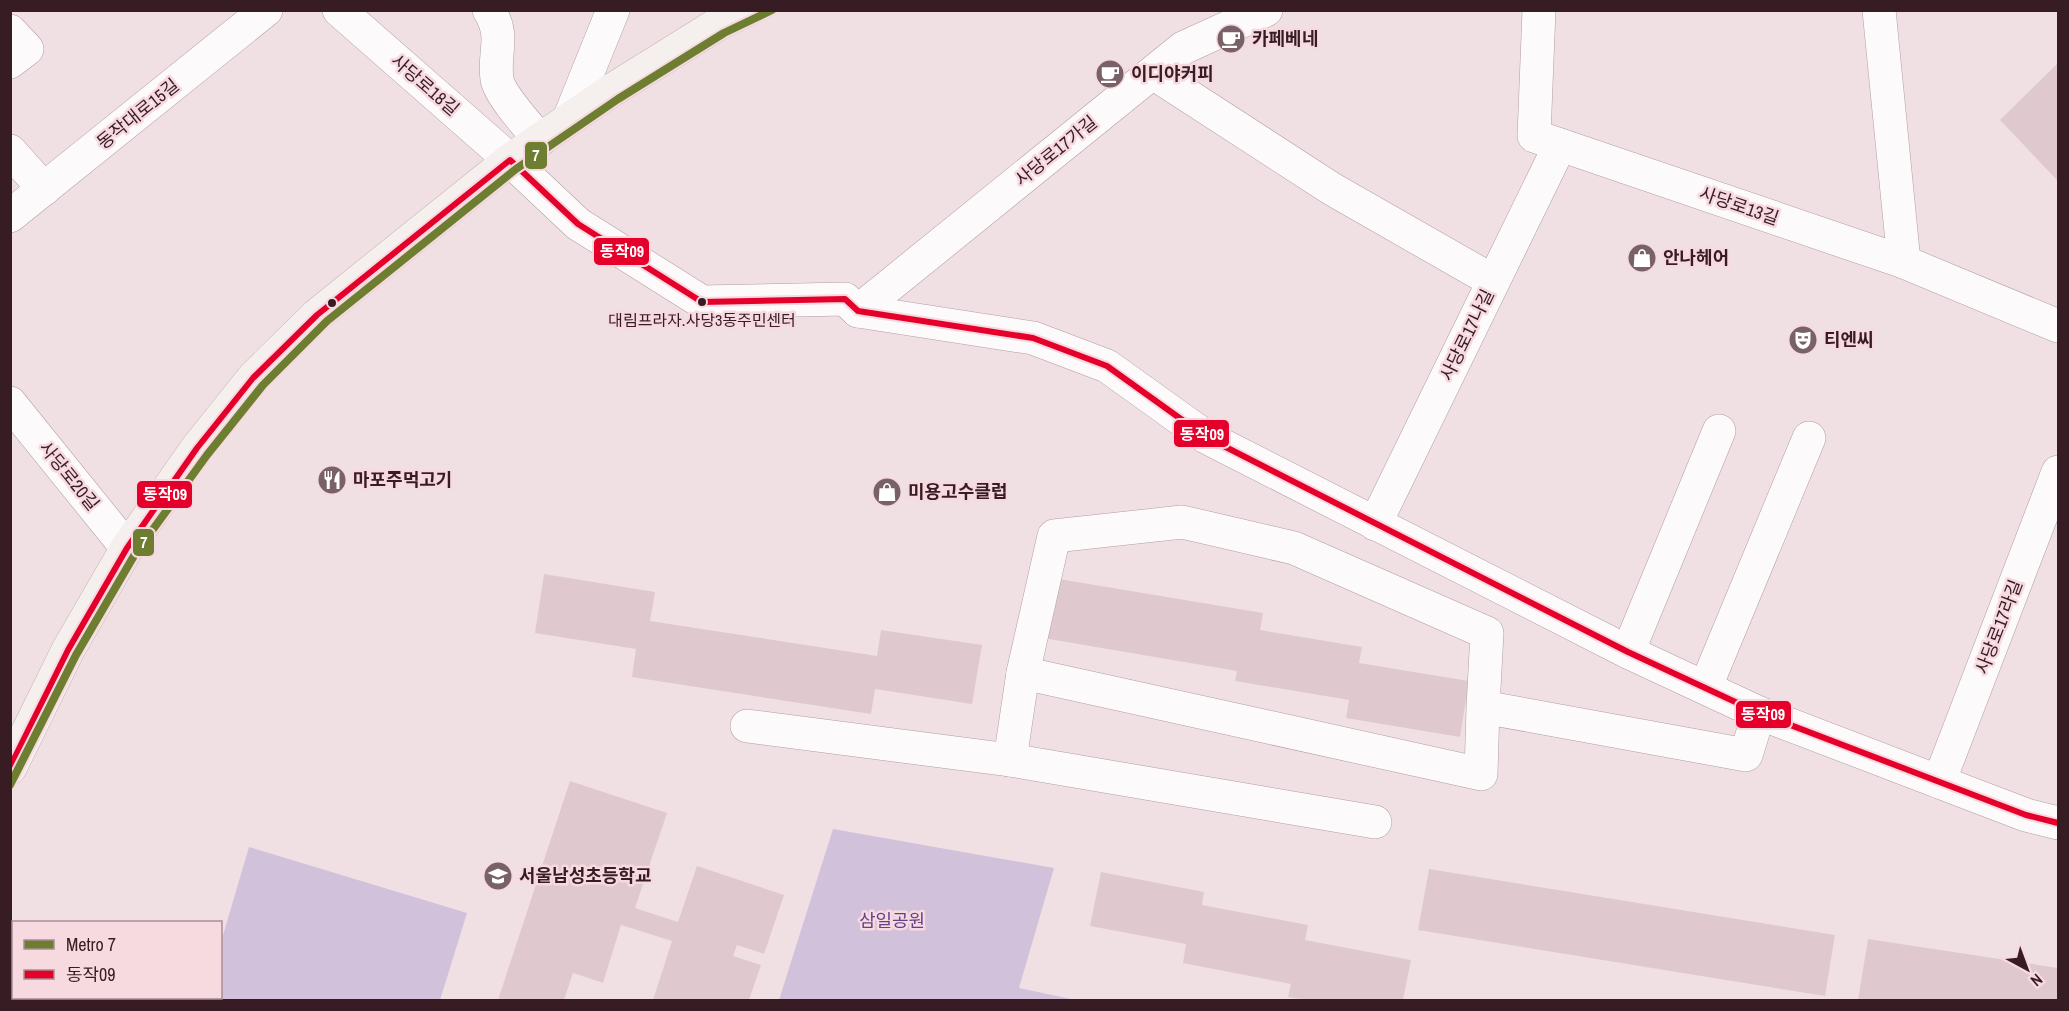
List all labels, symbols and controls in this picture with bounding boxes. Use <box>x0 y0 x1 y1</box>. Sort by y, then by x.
cafe icon: 카페베네 <box>1215 23 1247 55</box>
place label: 카페베네 <box>1252 26 1318 51</box>
street label: 사당로18길 <box>386 48 465 121</box>
cafe icon: 이디야커피 <box>1094 58 1126 90</box>
place label: 이디야커피 <box>1131 61 1214 86</box>
street label: 동작대로15길 <box>91 73 184 155</box>
street label: 사당로17가길 <box>1009 110 1102 192</box>
line badge: 7 <box>524 141 548 170</box>
text: 7 <box>532 144 540 166</box>
street label: 사당로13길 <box>1696 180 1782 231</box>
line badge: 동작09 <box>593 237 650 266</box>
text: 동작09 <box>600 240 644 262</box>
shop icon: 안나헤어 <box>1626 242 1658 274</box>
place label: 안나헤어 <box>1663 245 1729 270</box>
street label: 사당로17나길 <box>1434 285 1500 385</box>
marker: 대림프라자.사당3동주민센터 <box>696 296 708 308</box>
unlabelled marker <box>326 297 338 309</box>
place label: 대림프라자.사당3동주민센터 <box>608 309 796 331</box>
theatre icon: 티엔씨 <box>1787 324 1819 356</box>
place label: 티엔씨 <box>1824 327 1874 352</box>
line badge: 동작09 <box>1173 419 1230 448</box>
text: 동작09 <box>1180 423 1224 445</box>
street label: 사당로20길 <box>34 436 105 516</box>
restaurant icon: 마포주먹고기 <box>316 464 348 496</box>
place label: 마포주먹고기 <box>353 467 452 492</box>
shop icon: 미용고수클럽 <box>871 476 903 508</box>
place label: 미용고수클럽 <box>908 479 1007 504</box>
line badge: 동작09 <box>136 480 193 509</box>
text: 동작09 <box>143 483 187 505</box>
line badge: 7 <box>132 528 155 557</box>
text: 7 <box>140 531 148 553</box>
street label: 사당로17라길 <box>1969 576 2028 678</box>
line badge: 동작09 <box>1735 700 1792 729</box>
text: 동작09 <box>1741 703 1785 725</box>
school or university icon: 서울남성초등학교 <box>482 860 514 892</box>
place label: 서울남성초등학교 <box>519 863 651 888</box>
park label: 삼일공원 <box>859 908 925 933</box>
legend <box>12 921 222 999</box>
text: Metro 7 <box>66 932 116 957</box>
north arrow <box>1997 939 2057 999</box>
text: 동작09 <box>66 962 116 987</box>
text: N <box>2026 969 2048 992</box>

